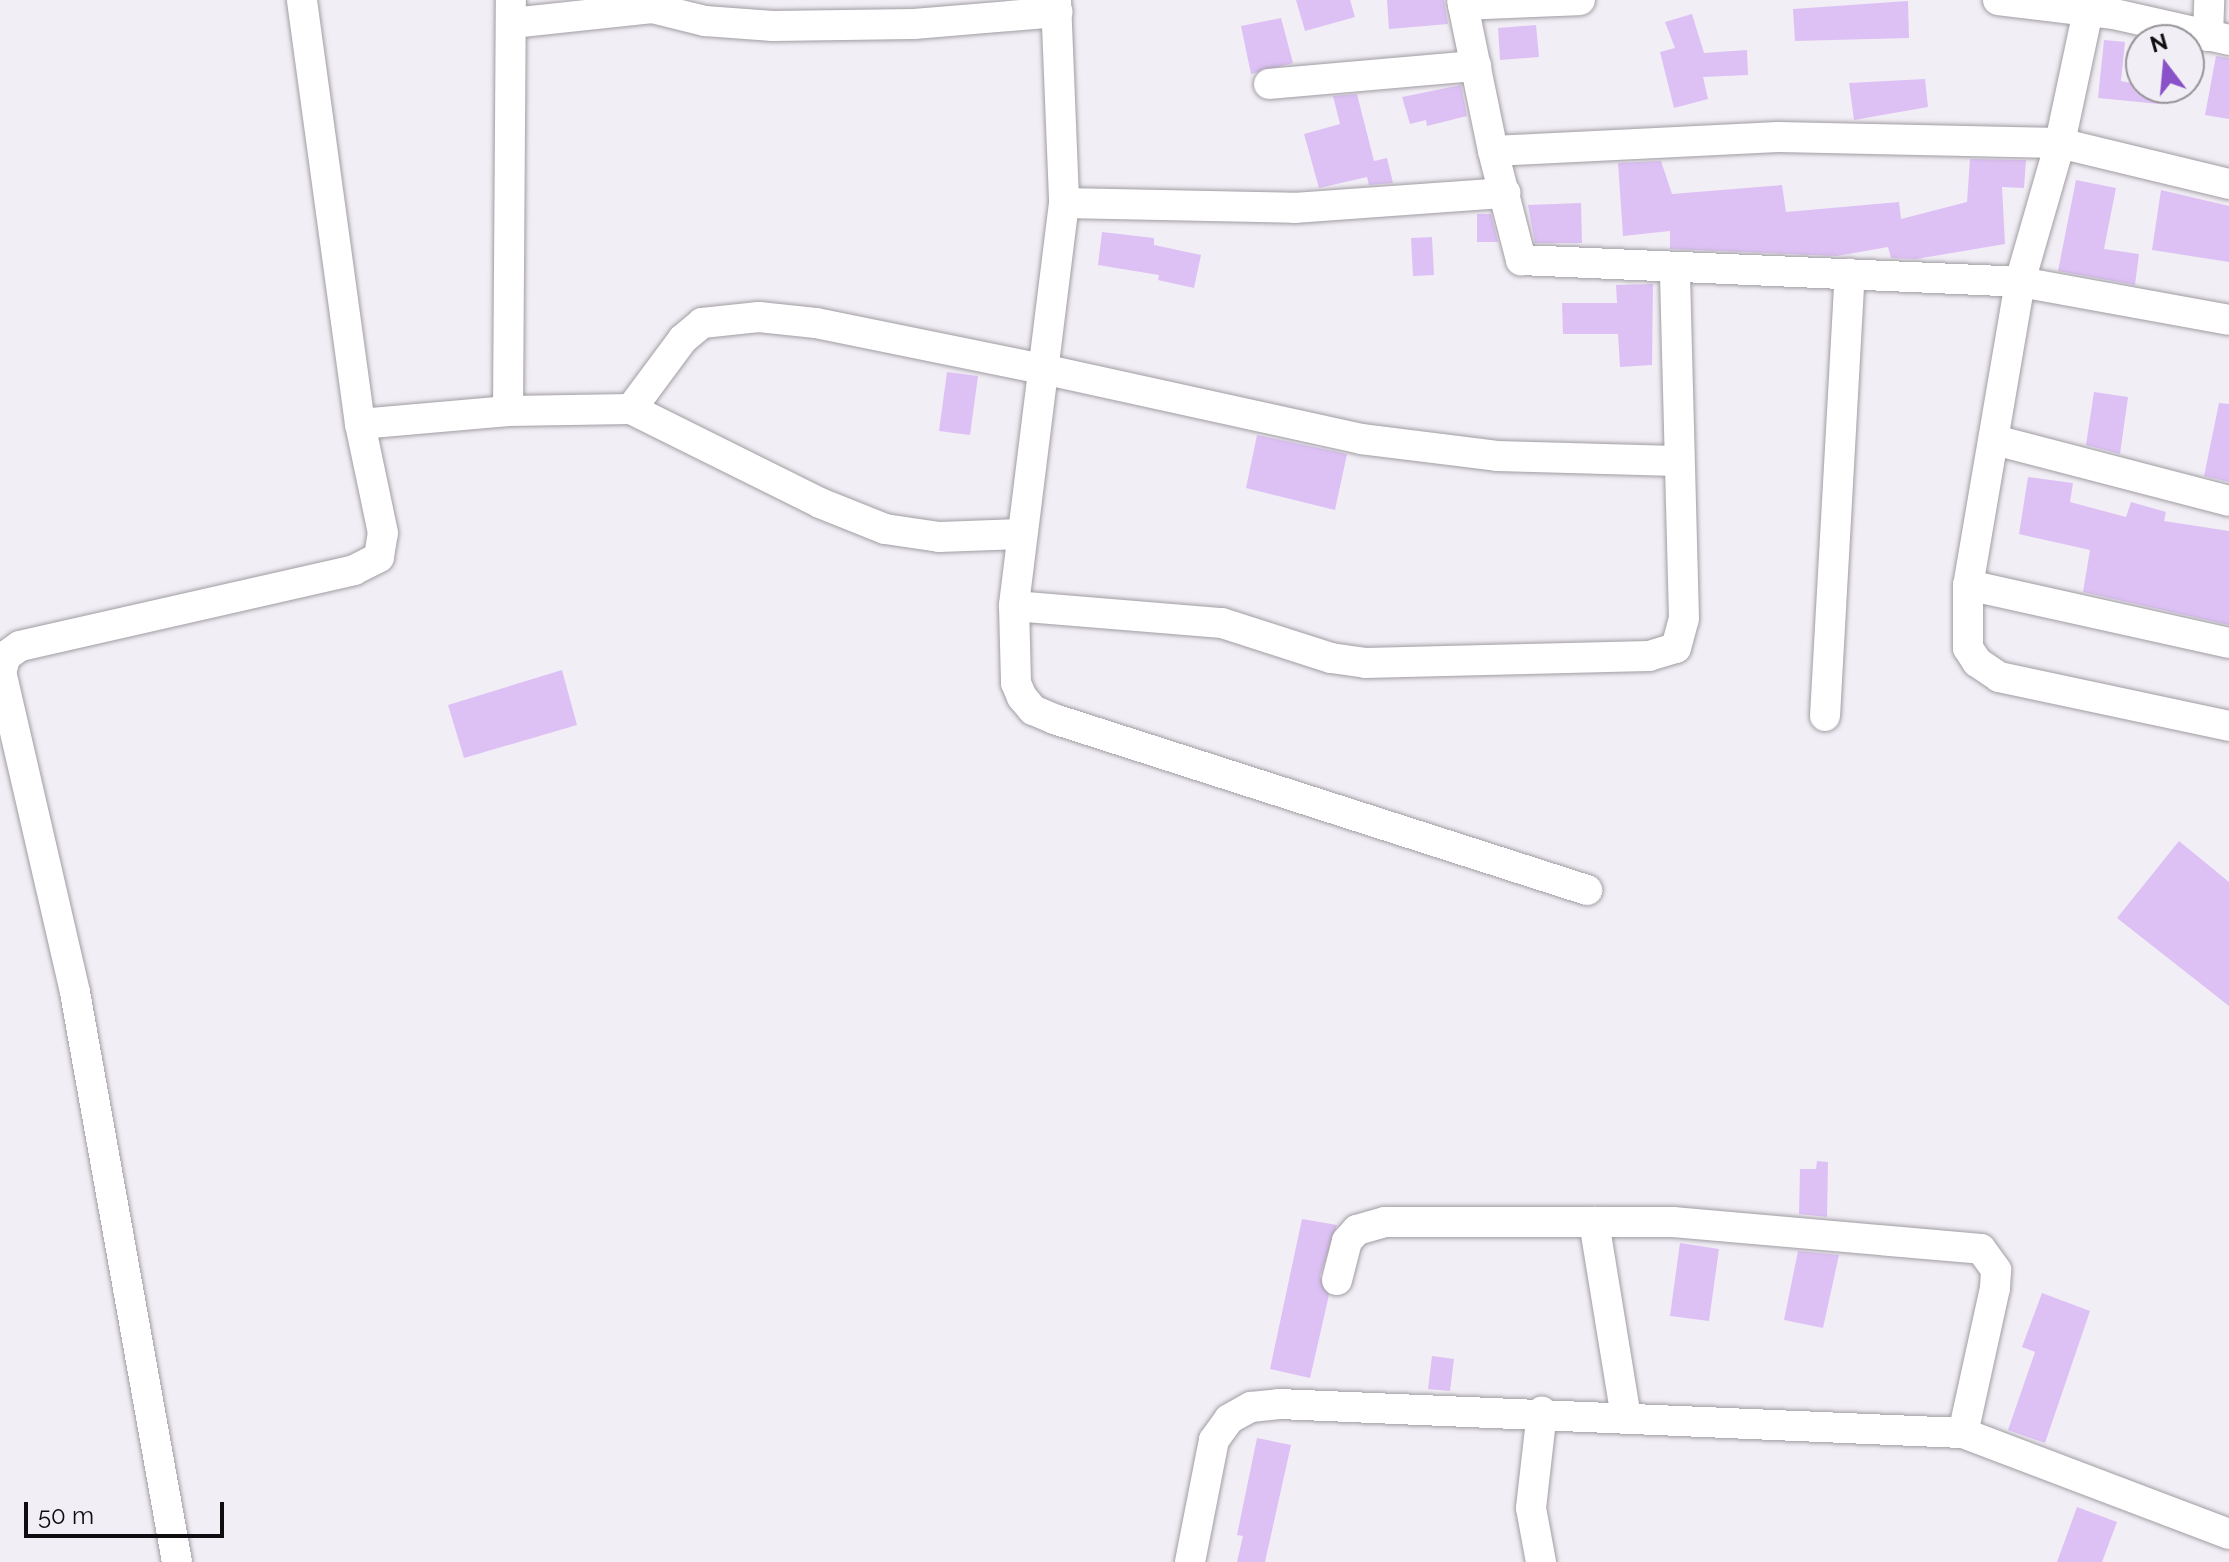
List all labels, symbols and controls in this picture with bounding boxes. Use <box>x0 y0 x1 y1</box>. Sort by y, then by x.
north arrow <box>2125 24 2205 104</box>
text: N <box>2147 28 2171 58</box>
scale bar <box>28 1486 228 1536</box>
text: 50 m <box>38 1501 94 1530</box>

